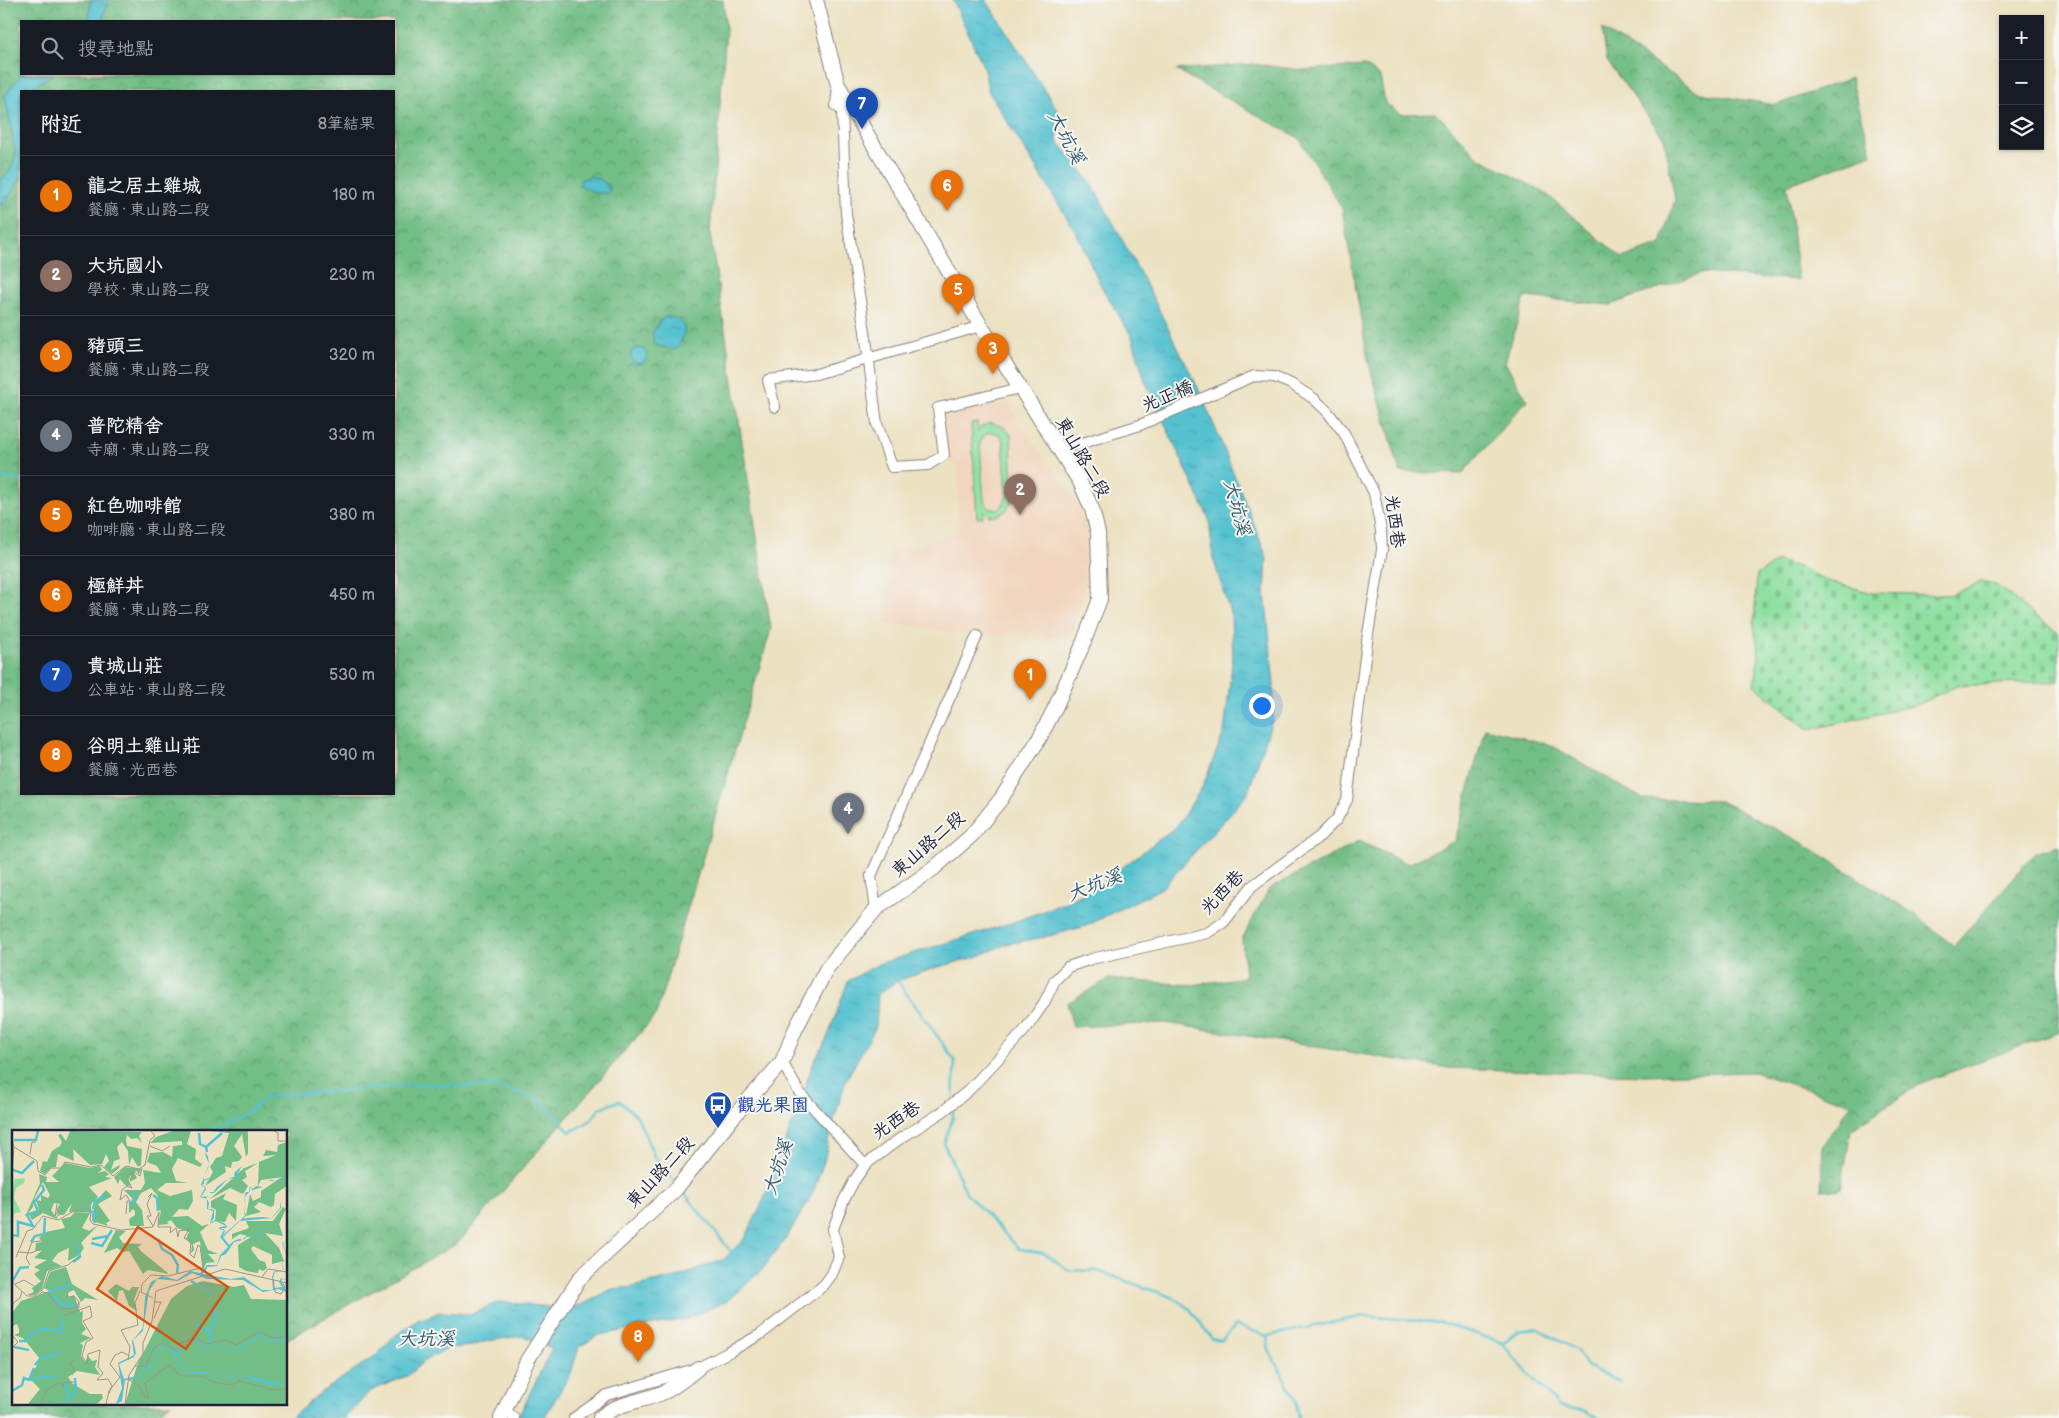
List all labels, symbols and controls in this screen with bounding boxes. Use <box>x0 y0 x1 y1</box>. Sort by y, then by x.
map controls <box>1999 15 2044 150</box>
button: + <box>1999 15 2044 60</box>
search box <box>20 20 395 75</box>
icon: search <box>38 34 66 62</box>
text: 搜尋地點 <box>78 38 154 61</box>
button: − <box>1999 60 2044 105</box>
pin: 7 <box>846 88 878 129</box>
button: layers <box>1999 105 2044 150</box>
water label: 大坑溪 <box>1042 107 1090 169</box>
text: 附近 <box>40 112 82 137</box>
text: 8筆結果 <box>318 115 375 134</box>
pin: 6 <box>931 170 963 211</box>
text: 龍之居土雞城 <box>87 175 201 198</box>
text: 1 <box>53 186 59 205</box>
text: 180 m <box>333 186 375 205</box>
text: 餐廳 · 東山路二段 <box>87 201 209 220</box>
text: 大坑國小 <box>87 255 163 278</box>
text: 2 <box>51 266 61 285</box>
text: 230 m <box>329 266 375 285</box>
pin: 5 <box>942 274 974 315</box>
text: 學校 · 東山路二段 <box>87 281 209 300</box>
pin: 3 <box>977 333 1009 374</box>
text: 豬頭三 <box>87 335 144 358</box>
text: 3 <box>51 346 61 365</box>
text: 320 m <box>329 346 375 365</box>
text: 餐廳 · 東山路二段 <box>87 361 209 380</box>
street label: 光正橋 <box>1138 376 1196 417</box>
street label: 東山路二段 <box>1051 413 1114 501</box>
text: 普陀精舍 <box>87 415 163 438</box>
text: 4 <box>51 426 61 445</box>
text: 330 m <box>328 426 375 445</box>
text: 寺廟 · 東山路二段 <box>87 441 209 460</box>
pin: 2 <box>1004 474 1036 515</box>
water label: 大坑溪 <box>1218 477 1255 539</box>
street label: 光西巷 <box>1381 493 1408 549</box>
text: 紅色咖啡館 <box>87 495 182 518</box>
text: 5 <box>51 506 61 525</box>
text: 380 m <box>329 506 375 525</box>
text: 咖啡廳 · 東山路二段 <box>87 521 225 540</box>
text: 極鮮丼 <box>87 575 144 598</box>
text: 6 <box>51 586 61 605</box>
text: 450 m <box>329 586 375 605</box>
text: 餐廳 · 東山路二段 <box>87 601 209 620</box>
text: 貴城山莊 <box>87 655 163 678</box>
pin: 1 <box>1014 659 1046 700</box>
text: 7 <box>52 666 60 685</box>
text: 530 m <box>329 666 375 685</box>
text: 公車站 · 東山路二段 <box>87 681 225 700</box>
your location <box>1249 693 1275 719</box>
text: 谷明土雞山莊 <box>87 735 201 758</box>
text: 8 <box>51 746 61 765</box>
text: 690 m <box>329 746 375 765</box>
text: 餐廳 · 光西巷 <box>87 761 177 780</box>
pin: 4 <box>832 793 864 834</box>
street label: 東山路二段 <box>887 807 969 882</box>
water label: 大坑溪 <box>1064 864 1126 907</box>
street label: 光西巷 <box>1196 866 1249 919</box>
bus stop icon: 觀光果園 <box>703 1090 733 1129</box>
place label: 觀光果園 <box>737 1095 809 1116</box>
street label: 光西巷 <box>868 1097 925 1144</box>
inset map <box>12 1130 288 1406</box>
street label: 東山路二段 <box>622 1132 699 1212</box>
water label: 大坑溪 <box>759 1136 798 1198</box>
pin: 8 <box>622 1321 654 1362</box>
water label: 大坑溪 <box>397 1328 455 1351</box>

